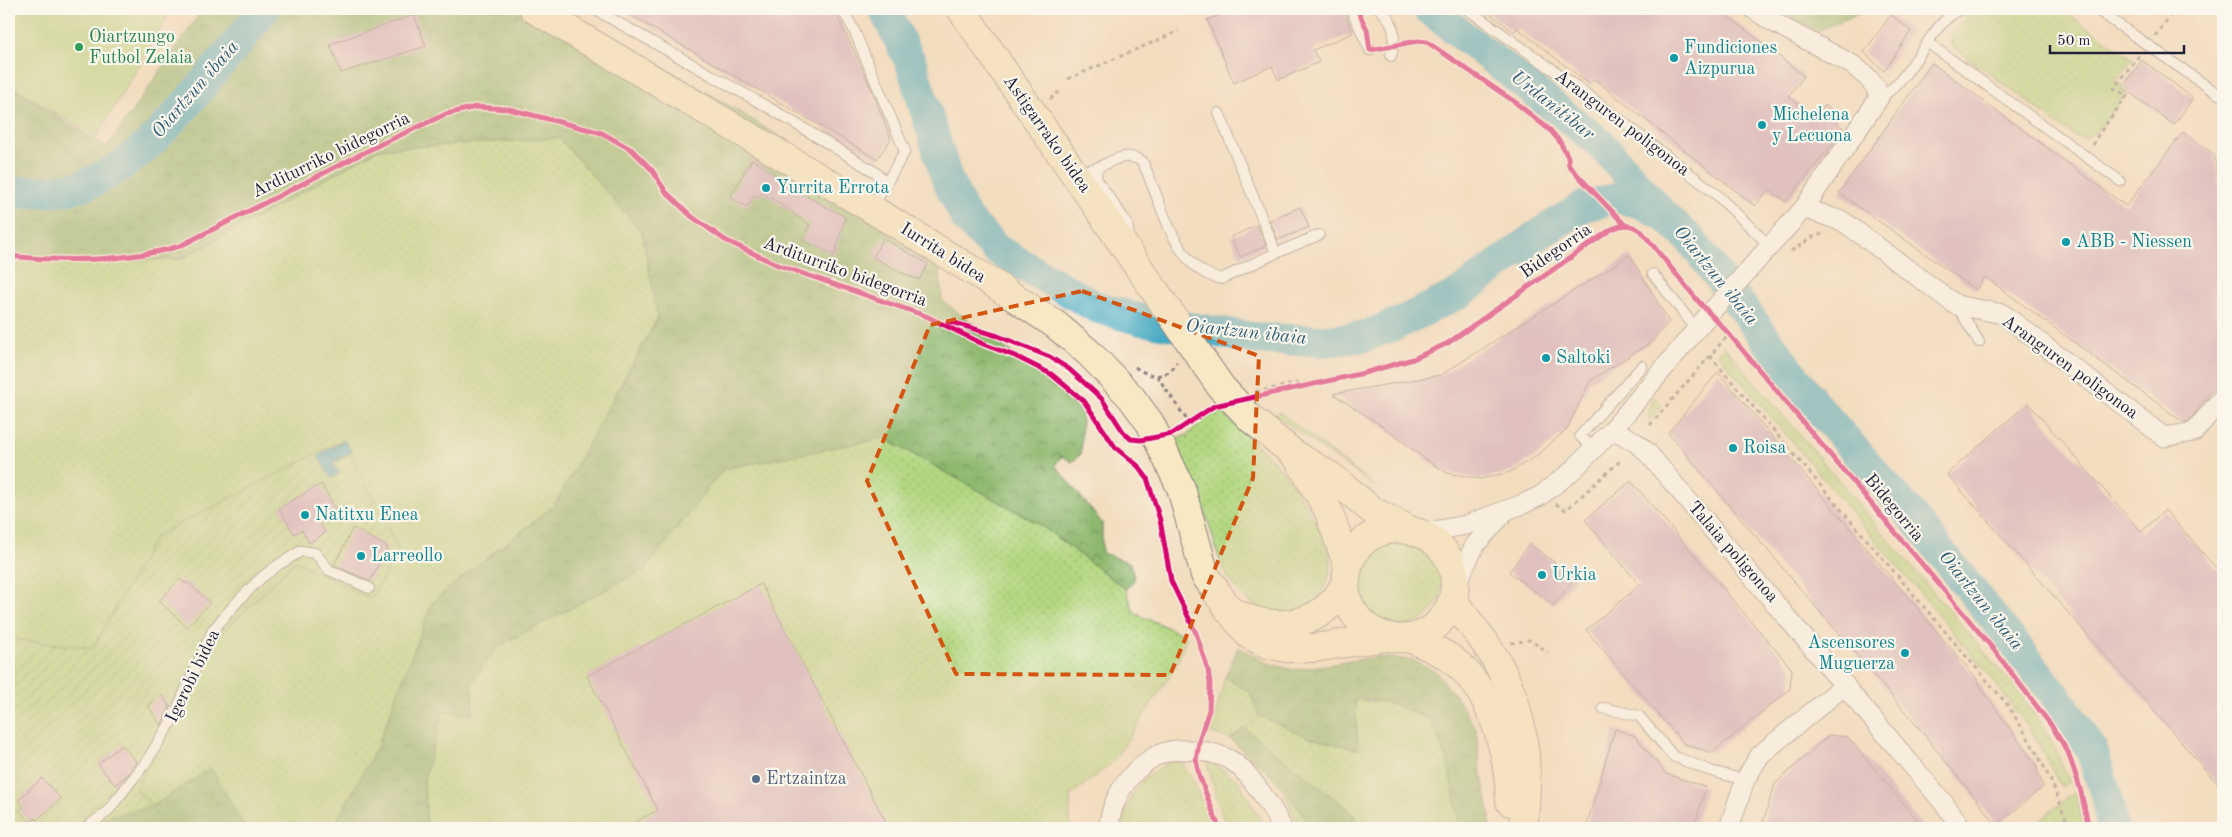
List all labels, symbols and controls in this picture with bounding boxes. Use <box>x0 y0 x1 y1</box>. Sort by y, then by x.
scale bar <box>2050 22 2183 54</box>
place label: Oiartzungo Futbol Zelaia <box>89 28 193 67</box>
text: 50 m <box>2057 34 2091 49</box>
water label: Oiartzun ibaia <box>149 38 243 142</box>
place label: Fundiciones Aizpurua <box>1684 39 1777 78</box>
marker: Oiartzungo Futbol Zelaia <box>73 41 85 53</box>
marker: Fundiciones Aizpurua <box>1668 52 1680 64</box>
street label: Aranguren poligonoa <box>1551 67 1693 179</box>
water label: Urdanitibar <box>1507 68 1598 145</box>
street label: Astigarrako bidea <box>1000 72 1094 196</box>
place label: Michelena y Lecuona <box>1772 106 1852 145</box>
street label: Arditurriko bidegorria <box>249 109 413 201</box>
marker: Michelena y Lecuona <box>1756 119 1768 131</box>
place label: Yurrita Errota <box>776 179 889 197</box>
marker: Yurrita Errota <box>760 182 772 194</box>
street label: Iurrita bidea <box>897 220 989 286</box>
street label: Bidegorria <box>1517 220 1595 282</box>
water label: Oiartzun ibaia <box>1669 223 1761 329</box>
place label: ABB - Niessen <box>2076 233 2192 251</box>
street label: Arditurriko bidegorria <box>761 234 930 310</box>
marker: ABB - Niessen <box>2060 236 2072 248</box>
street label: Aranguren poligonoa <box>1999 312 2142 422</box>
water label: Oiartzun ibaia <box>1184 317 1308 349</box>
place label: Saltoki <box>1556 349 1610 367</box>
marker: Saltoki <box>1540 352 1552 364</box>
place label: Roisa <box>1743 439 1786 457</box>
marker: Roisa <box>1727 442 1739 454</box>
street label: Bidegorria <box>1861 471 1927 545</box>
street label: Talaia poligonoa <box>1684 498 1782 606</box>
place label: Natitxu Enea <box>315 506 419 524</box>
marker: Natitxu Enea <box>299 509 311 521</box>
place label: Larreollo <box>371 547 443 565</box>
water label: Oiartzun ibaia <box>1934 548 2026 654</box>
marker: Larreollo <box>355 550 367 562</box>
place label: Urkia <box>1552 566 1597 584</box>
marker: Urkia <box>1536 569 1548 581</box>
street label: Igerobi bidea <box>163 627 223 725</box>
place label: Ascensores Muguerza <box>1807 634 1895 673</box>
marker: Ascensores Muguerza <box>1899 647 1911 659</box>
place label: Ertzaintza <box>766 770 847 788</box>
marker: Ertzaintza <box>750 773 762 785</box>

